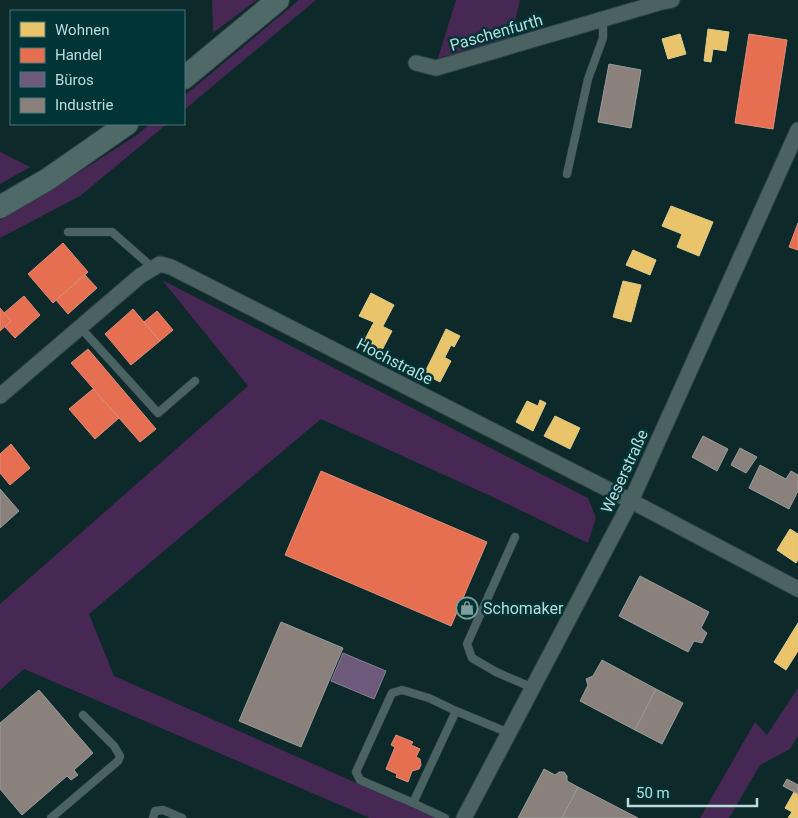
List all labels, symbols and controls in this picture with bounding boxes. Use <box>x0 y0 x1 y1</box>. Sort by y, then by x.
legend <box>10 10 185 125</box>
street label: Paschenfurth <box>448 10 545 55</box>
text: Wohnen <box>55 21 109 39</box>
text: Handel <box>55 46 102 64</box>
text: Büros <box>55 71 94 89</box>
text: Industrie <box>55 96 113 114</box>
street label: Hochstraße <box>353 334 436 389</box>
street label: Weserstraße <box>597 426 652 516</box>
shop icon: Schomaker <box>455 596 479 620</box>
place label: Schomaker <box>483 599 564 618</box>
scale bar <box>628 776 757 808</box>
text: 50 m <box>636 784 670 802</box>

